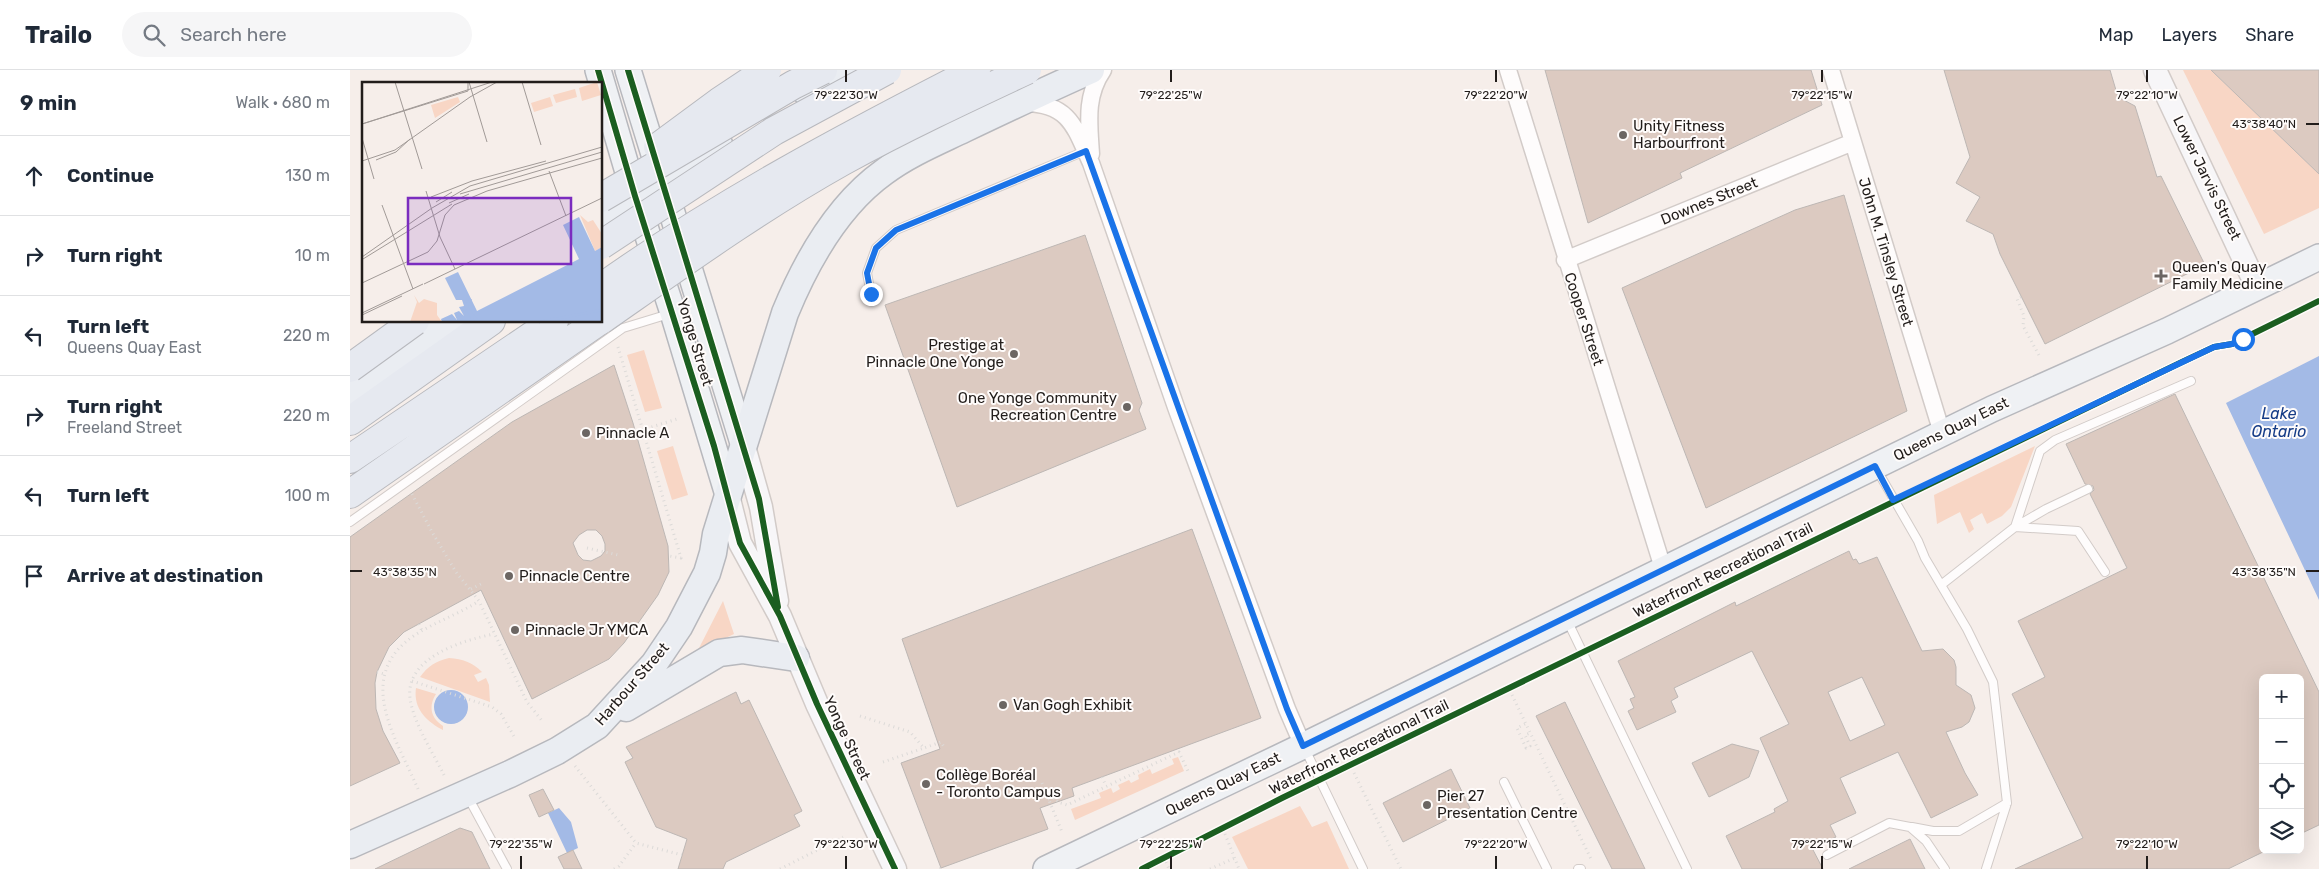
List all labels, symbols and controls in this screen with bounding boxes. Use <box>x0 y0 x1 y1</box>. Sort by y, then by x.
search box <box>122 12 472 57</box>
text: Trailo <box>25 21 92 49</box>
icon: search <box>140 21 168 49</box>
text: Search here <box>180 23 287 46</box>
text: Map <box>2099 24 2134 46</box>
text: Layers <box>2162 24 2217 46</box>
text: Share <box>2245 24 2294 46</box>
inset map <box>362 82 602 322</box>
text: 79°22'30"W <box>814 88 878 102</box>
text: 79°22'25"W <box>1140 88 1203 102</box>
text: 79°22'20"W <box>1464 88 1528 102</box>
text: 79°22'15"W <box>1792 88 1853 102</box>
text: 79°22'10"W <box>2116 88 2178 102</box>
text: 9 min <box>20 90 77 115</box>
text: Walk · 680 m <box>235 93 330 112</box>
street label: Lower Jarvis Street <box>2169 113 2245 243</box>
place label: Unity Fitness Harbourfront <box>1633 117 1725 152</box>
text: 43°38'40"N <box>2232 117 2296 131</box>
marker: Unity Fitness Harbourfront <box>1617 129 1629 141</box>
icon: ahead <box>20 162 48 190</box>
text: Continue <box>67 164 154 187</box>
text: 130 m <box>285 166 330 185</box>
street label: Downes Street <box>1658 173 1760 229</box>
street label: John M. Tinsley Street <box>1855 175 1917 329</box>
icon: right <box>20 242 48 270</box>
text: Turn right <box>67 244 162 267</box>
text: 10 m <box>295 246 330 265</box>
place label: Queen's Quay Family Medicine <box>2172 258 2283 293</box>
marker: Queen's Quay Family Medicine <box>2154 269 2168 283</box>
street label: Cooper Street <box>1560 270 1608 368</box>
route end <box>860 283 883 306</box>
street label: Yonge Street <box>673 296 717 388</box>
text: Turn left <box>67 315 149 338</box>
icon: left <box>20 322 48 350</box>
text: 220 m <box>283 326 330 345</box>
route start <box>2232 328 2255 351</box>
place label: Prestige at Pinnacle One Yonge <box>866 336 1004 371</box>
text: Queens Quay East <box>67 338 202 357</box>
marker: Prestige at Pinnacle One Yonge <box>1008 348 1020 360</box>
place label: One Yonge Community Recreation Centre <box>958 389 1117 424</box>
street label: Queens Quay East <box>1890 393 2012 465</box>
text: Turn right <box>67 395 162 418</box>
marker: One Yonge Community Recreation Centre <box>1121 401 1133 413</box>
icon: right <box>20 402 48 430</box>
water label: Lake Ontario <box>2251 404 2307 441</box>
text: 220 m <box>283 406 330 425</box>
text: Freeland Street <box>67 418 182 437</box>
place label: Pinnacle A <box>596 424 669 442</box>
marker: Pinnacle A <box>580 427 592 439</box>
icon: left <box>20 482 48 510</box>
text: Turn left <box>67 484 149 507</box>
text: 100 m <box>285 486 330 505</box>
street label: Waterfront Recreational Trail <box>1630 519 1816 621</box>
icon: arrive <box>20 562 48 590</box>
text: Arrive at destination <box>67 564 263 587</box>
text: 43°38'35"N <box>373 565 437 579</box>
text: 43°38'35"N <box>2232 565 2296 579</box>
place label: Pinnacle Centre <box>519 567 630 585</box>
marker: Pinnacle Centre <box>503 570 515 582</box>
place label: Pinnacle Jr YMCA <box>525 621 648 639</box>
marker: Pinnacle Jr YMCA <box>509 624 521 636</box>
street label: Harbour Street <box>591 639 673 729</box>
map controls <box>2259 674 2304 854</box>
button: + <box>2259 674 2304 719</box>
street label: Yonge Street <box>820 693 874 783</box>
place label: Van Gogh Exhibit <box>1013 696 1132 714</box>
street label: Waterfront Recreational Trail <box>1266 696 1452 798</box>
marker: Van Gogh Exhibit <box>997 699 1009 711</box>
button: − <box>2259 719 2304 764</box>
street label: Queens Quay East <box>1162 748 1284 820</box>
button: locate <box>2259 764 2304 809</box>
place label: Collège Boréal - Toronto Campus <box>936 766 1061 801</box>
marker: Collège Boréal - Toronto Campus <box>920 778 932 790</box>
place label: Pier 27 Presentation Centre <box>1437 787 1578 822</box>
marker: Pier 27 Presentation Centre <box>1421 799 1433 811</box>
button: layers <box>2259 809 2304 854</box>
text: 79°22'35"W <box>489 837 553 851</box>
text: 79°22'30"W <box>814 837 878 851</box>
text: 79°22'25"W <box>1140 837 1203 851</box>
text: 79°22'20"W <box>1464 837 1528 851</box>
text: 79°22'15"W <box>1792 837 1853 851</box>
text: 79°22'10"W <box>2116 837 2178 851</box>

